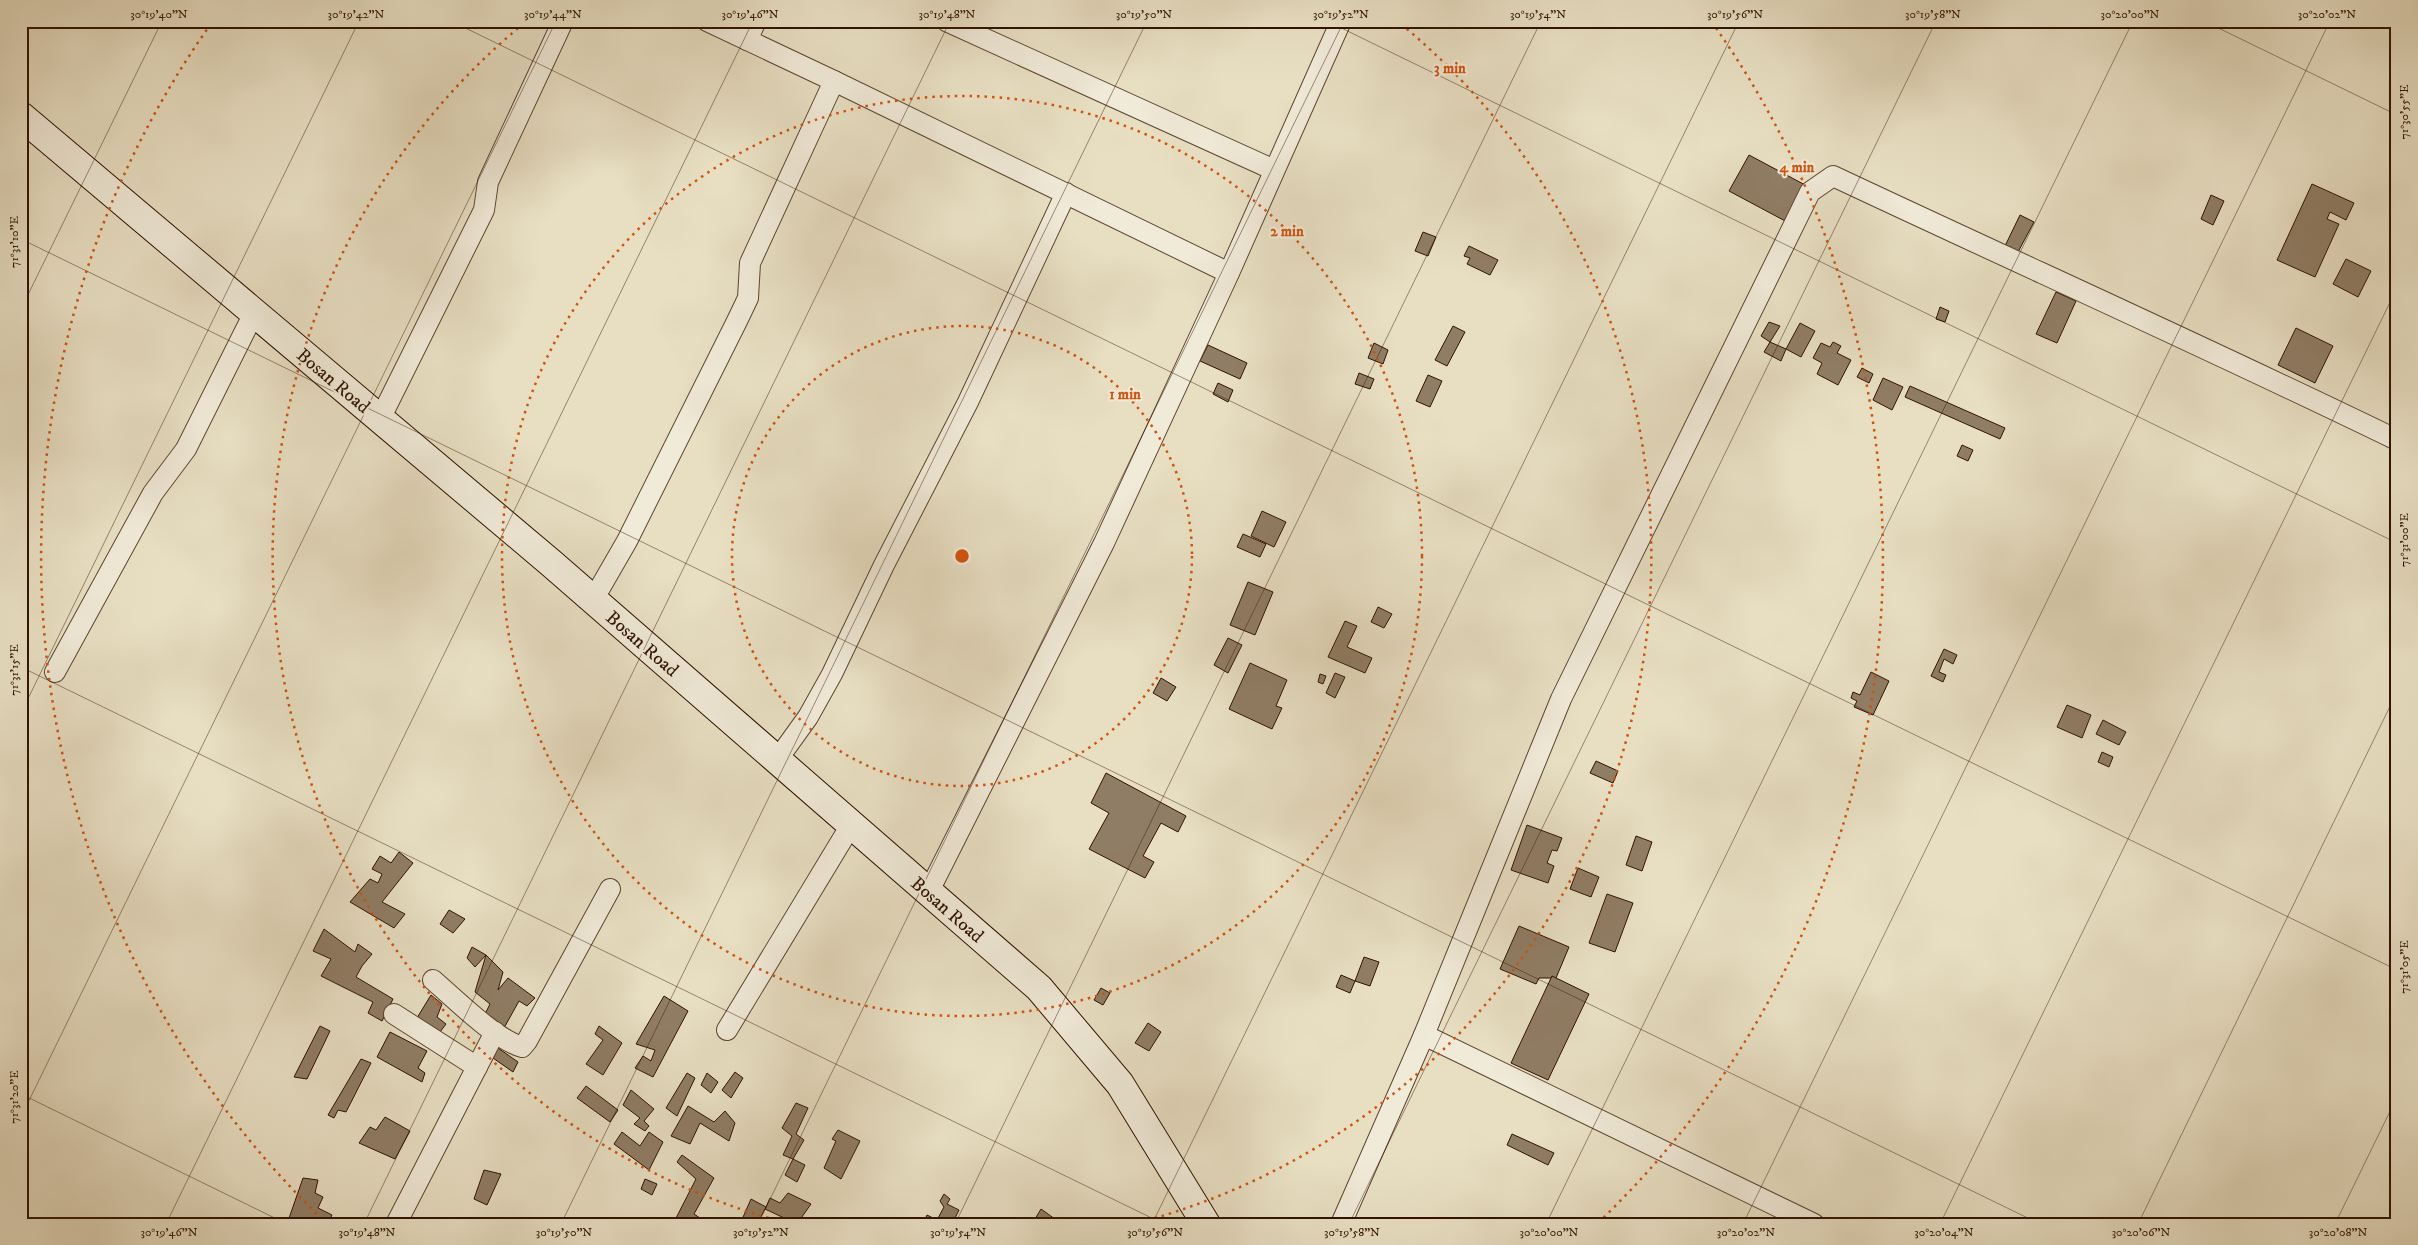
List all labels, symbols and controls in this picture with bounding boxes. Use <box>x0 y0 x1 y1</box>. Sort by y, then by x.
text: 30°19'40"N <box>130 7 188 22</box>
text: 30°19'42"N <box>328 7 385 22</box>
text: 30°19'44"N <box>524 7 582 22</box>
text: 30°19'46"N <box>721 7 779 22</box>
text: 30°19'48"N <box>919 7 976 22</box>
text: 30°19'50"N <box>1116 7 1172 22</box>
text: 30°19'52"N <box>1313 7 1369 22</box>
text: 30°19'54"N <box>1510 7 1566 22</box>
text: 30°19'56"N <box>1707 7 1763 22</box>
text: 30°19'58"N <box>1905 7 1961 22</box>
text: 30°20'00"N <box>2101 7 2160 22</box>
text: 30°20'02"N <box>2298 7 2356 22</box>
text: 3 min <box>1434 59 1466 78</box>
text: 71°30'55"E <box>2397 84 2412 139</box>
text: 4 min <box>1779 158 1815 177</box>
text: 71°31'10"E <box>7 216 22 268</box>
text: 2 min <box>1270 222 1304 241</box>
street label: Bosan Road <box>292 344 375 419</box>
text: 1 min <box>1109 385 1141 404</box>
text: 71°31'00"E <box>2397 513 2412 567</box>
centre of rings <box>953 547 971 565</box>
street label: Bosan Road <box>601 606 684 682</box>
text: 71°31'15"E <box>7 644 22 696</box>
street label: Bosan Road <box>906 872 989 948</box>
text: 71°31'05"E <box>2397 940 2412 994</box>
text: 71°31'20"E <box>7 1070 22 1124</box>
text: 30°19'46"N <box>140 1225 198 1240</box>
text: 30°19'48"N <box>339 1225 396 1240</box>
text: 30°19'50"N <box>536 1225 592 1240</box>
text: 30°19'52"N <box>733 1225 789 1240</box>
text: 30°19'54"N <box>930 1225 986 1240</box>
text: 30°19'56"N <box>1127 1225 1183 1240</box>
text: 30°19'58"N <box>1324 1225 1380 1240</box>
text: 30°20'00"N <box>1520 1225 1579 1240</box>
text: 30°20'02"N <box>1717 1225 1775 1240</box>
text: 30°20'04"N <box>1914 1225 1974 1240</box>
text: 30°20'06"N <box>2112 1225 2170 1240</box>
text: 30°20'08"N <box>2309 1225 2367 1240</box>

